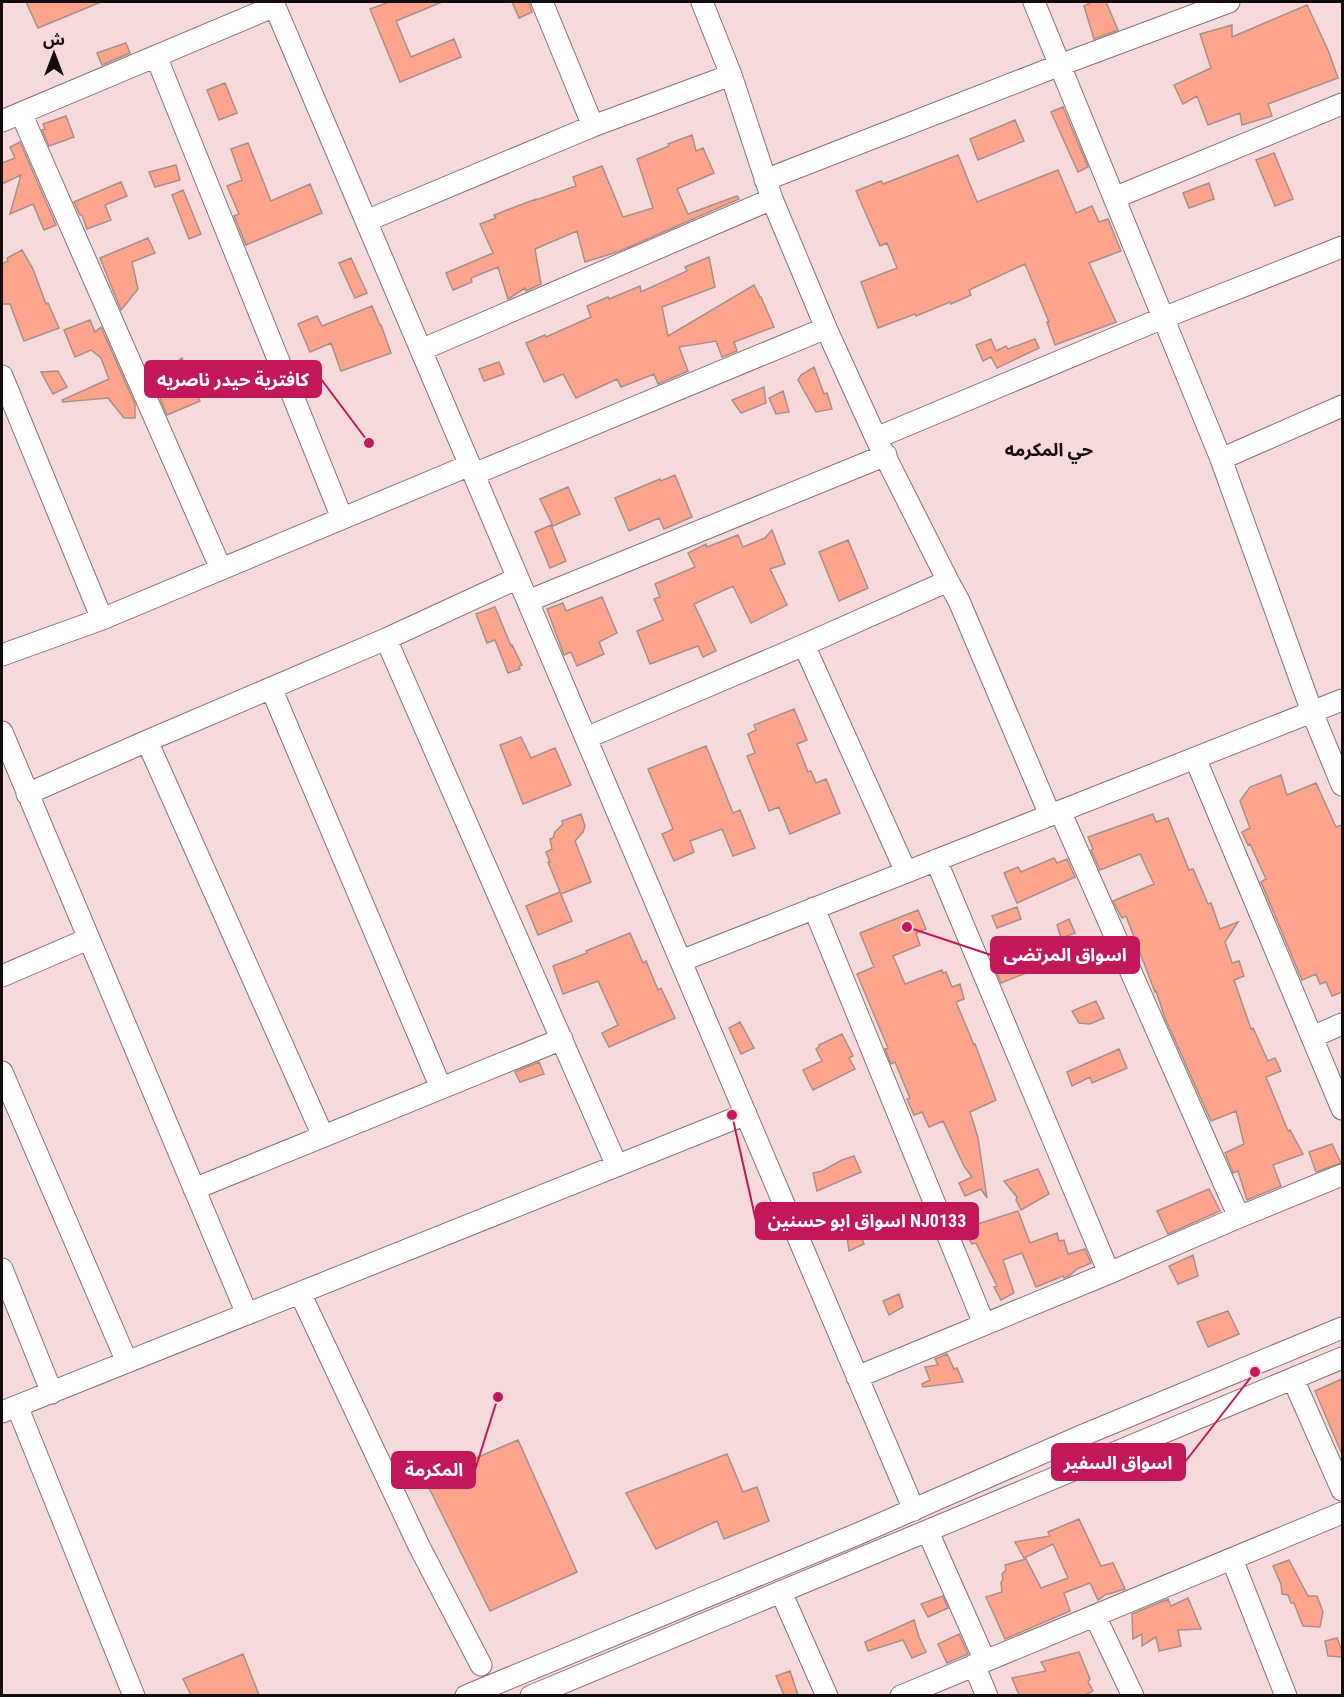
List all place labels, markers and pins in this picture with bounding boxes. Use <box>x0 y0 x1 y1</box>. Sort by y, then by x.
callout: كافترية حيدر ناصريه <box>145 361 321 397</box>
callout: اسواق المرتضى <box>991 937 1139 973</box>
callout: اسواق ابو حسنين NJ0133 <box>756 1203 978 1239</box>
callout: اسواق السفير <box>1052 1444 1185 1480</box>
callout: المكرمة <box>392 1452 475 1488</box>

